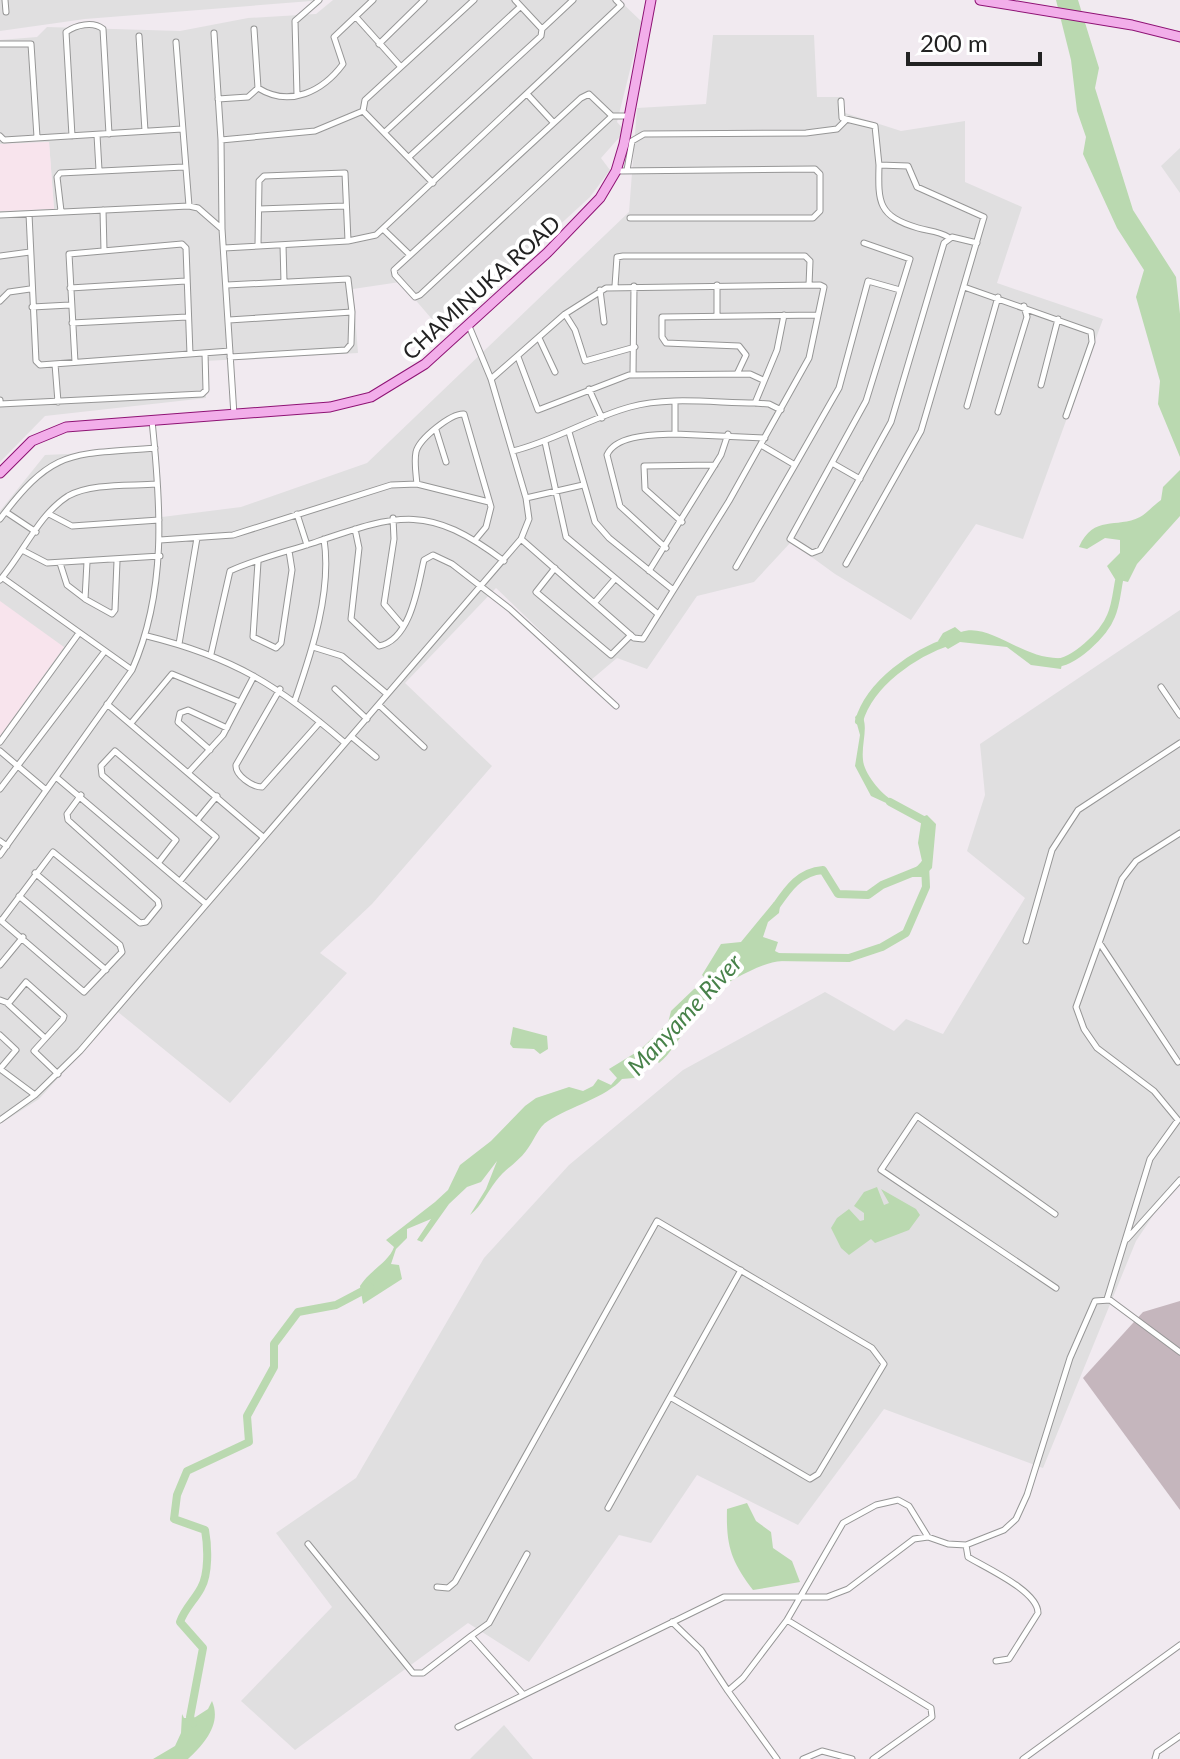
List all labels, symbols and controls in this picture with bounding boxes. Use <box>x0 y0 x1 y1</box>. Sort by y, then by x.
scale bar <box>908 16 1040 66</box>
text: 200 m <box>920 28 988 57</box>
street label: CHAMINUKA ROAD <box>397 209 565 365</box>
water label: Manyame River <box>621 947 748 1080</box>

